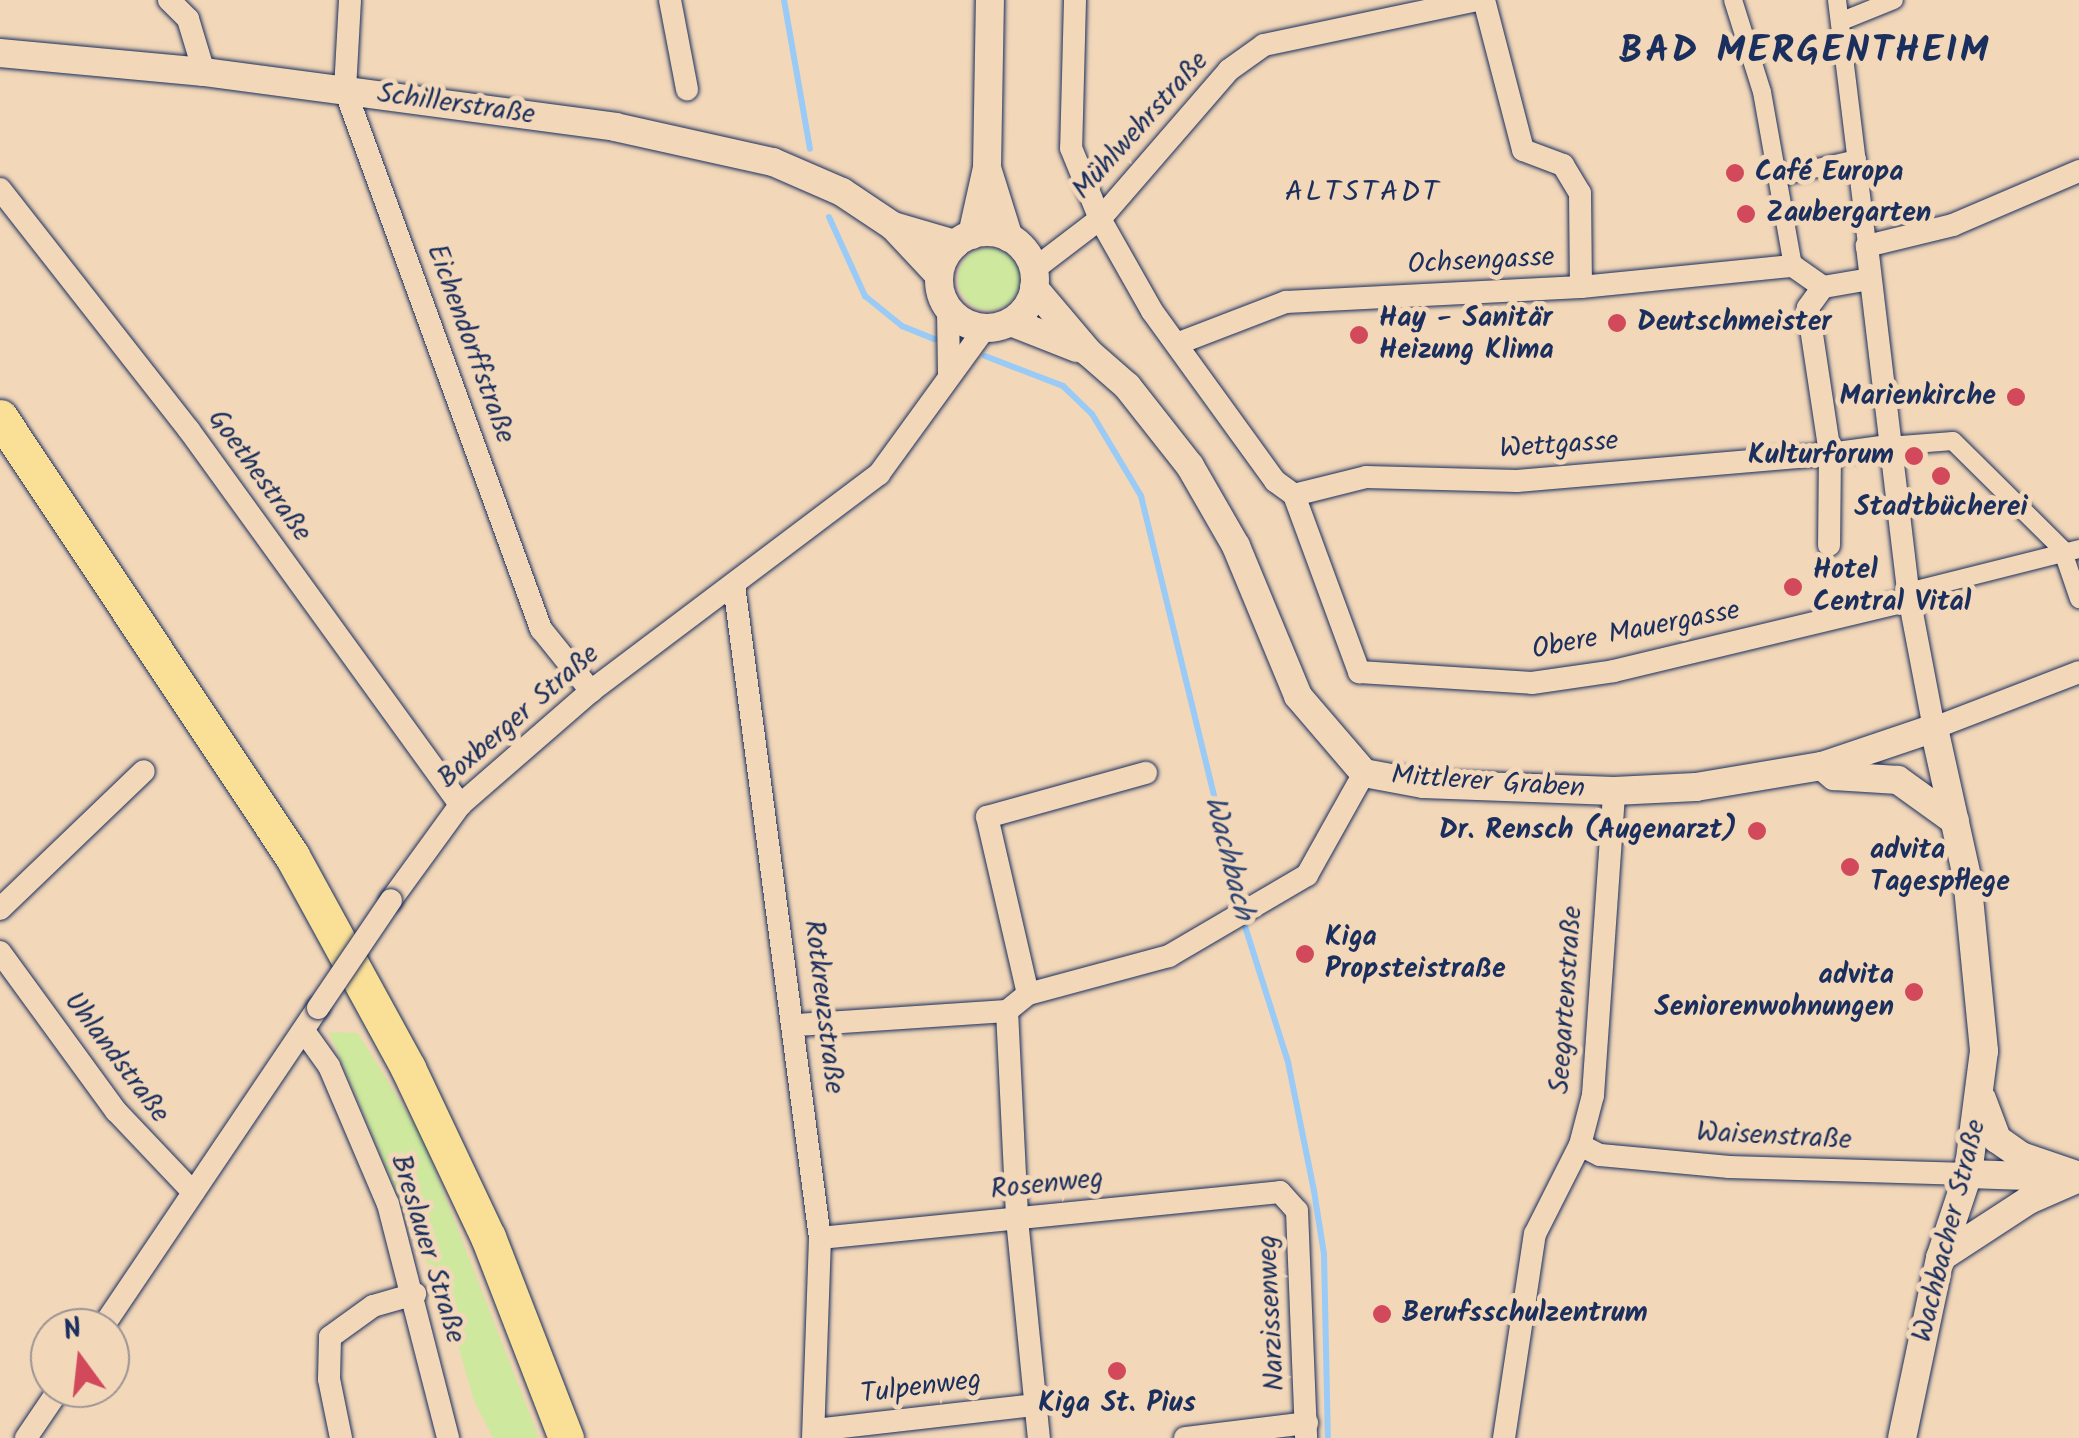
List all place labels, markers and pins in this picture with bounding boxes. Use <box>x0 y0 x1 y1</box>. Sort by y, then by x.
place label: Café Europa <box>1755 156 1904 190</box>
marker: Café Europa <box>1724 162 1746 184</box>
place label: Zaubergarten <box>1766 197 1931 231</box>
marker: Zaubergarten <box>1735 203 1757 225</box>
place label: Hay - Sanitär Heizung Klima <box>1379 302 1554 368</box>
place label: Deutschmeister <box>1637 306 1831 340</box>
marker: Deutschmeister <box>1606 312 1628 334</box>
marker: Hay - Sanitär Heizung Klima <box>1348 324 1370 346</box>
place label: Marienkirche <box>1840 380 1996 414</box>
marker: Marienkirche <box>2005 386 2027 408</box>
place label: Kulturforum <box>1748 439 1894 473</box>
marker: Kulturforum <box>1903 445 1925 467</box>
marker: Stadtbücherei <box>1930 465 1952 487</box>
place label: Stadtbücherei <box>1854 491 2028 525</box>
place label: Hotel Central Vital <box>1813 554 1971 620</box>
marker: Hotel Central Vital <box>1782 576 1804 598</box>
place label: Dr. Rensch (Augenarzt) <box>1439 814 1737 848</box>
marker: Dr. Rensch (Augenarzt) <box>1746 820 1768 842</box>
place label: advita Tagespflege <box>1870 834 2010 900</box>
marker: advita Tagespflege <box>1839 856 1861 878</box>
place label: Kiga Propsteistraße <box>1325 921 1506 987</box>
marker: Kiga Propsteistraße <box>1294 943 1316 965</box>
place label: advita Seniorenwohnungen <box>1654 959 1894 1025</box>
marker: advita Seniorenwohnungen <box>1903 981 1925 1003</box>
place label: Berufsschulzentrum <box>1402 1297 1648 1331</box>
marker: Berufsschulzentrum <box>1371 1303 1393 1325</box>
marker: Kiga St. Pius <box>1106 1360 1128 1382</box>
place label: Kiga St. Pius <box>1038 1387 1196 1421</box>

